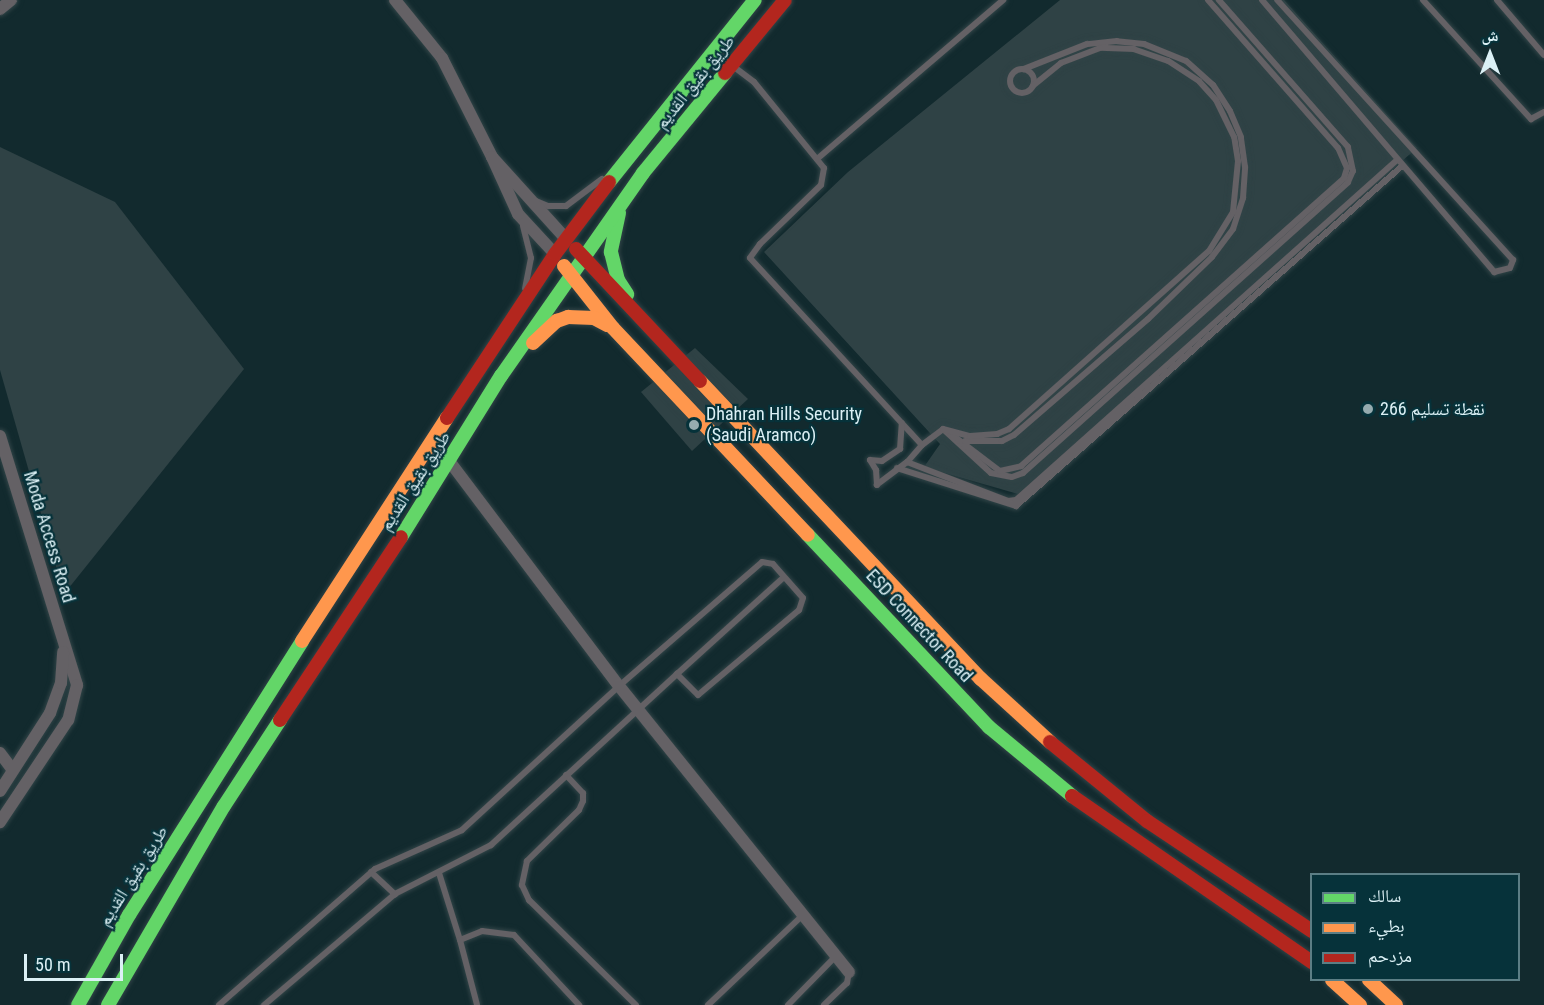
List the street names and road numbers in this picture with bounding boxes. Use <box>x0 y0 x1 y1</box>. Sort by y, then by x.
street label: طريق بقيق القديم <box>651 31 739 133</box>
street label: طريق بقيق القديم <box>375 427 455 535</box>
street label: Moda Access Road <box>19 469 79 605</box>
street label: ESD Connector Road <box>861 565 977 687</box>
street label: طريق بقيق القديم <box>94 822 172 930</box>

